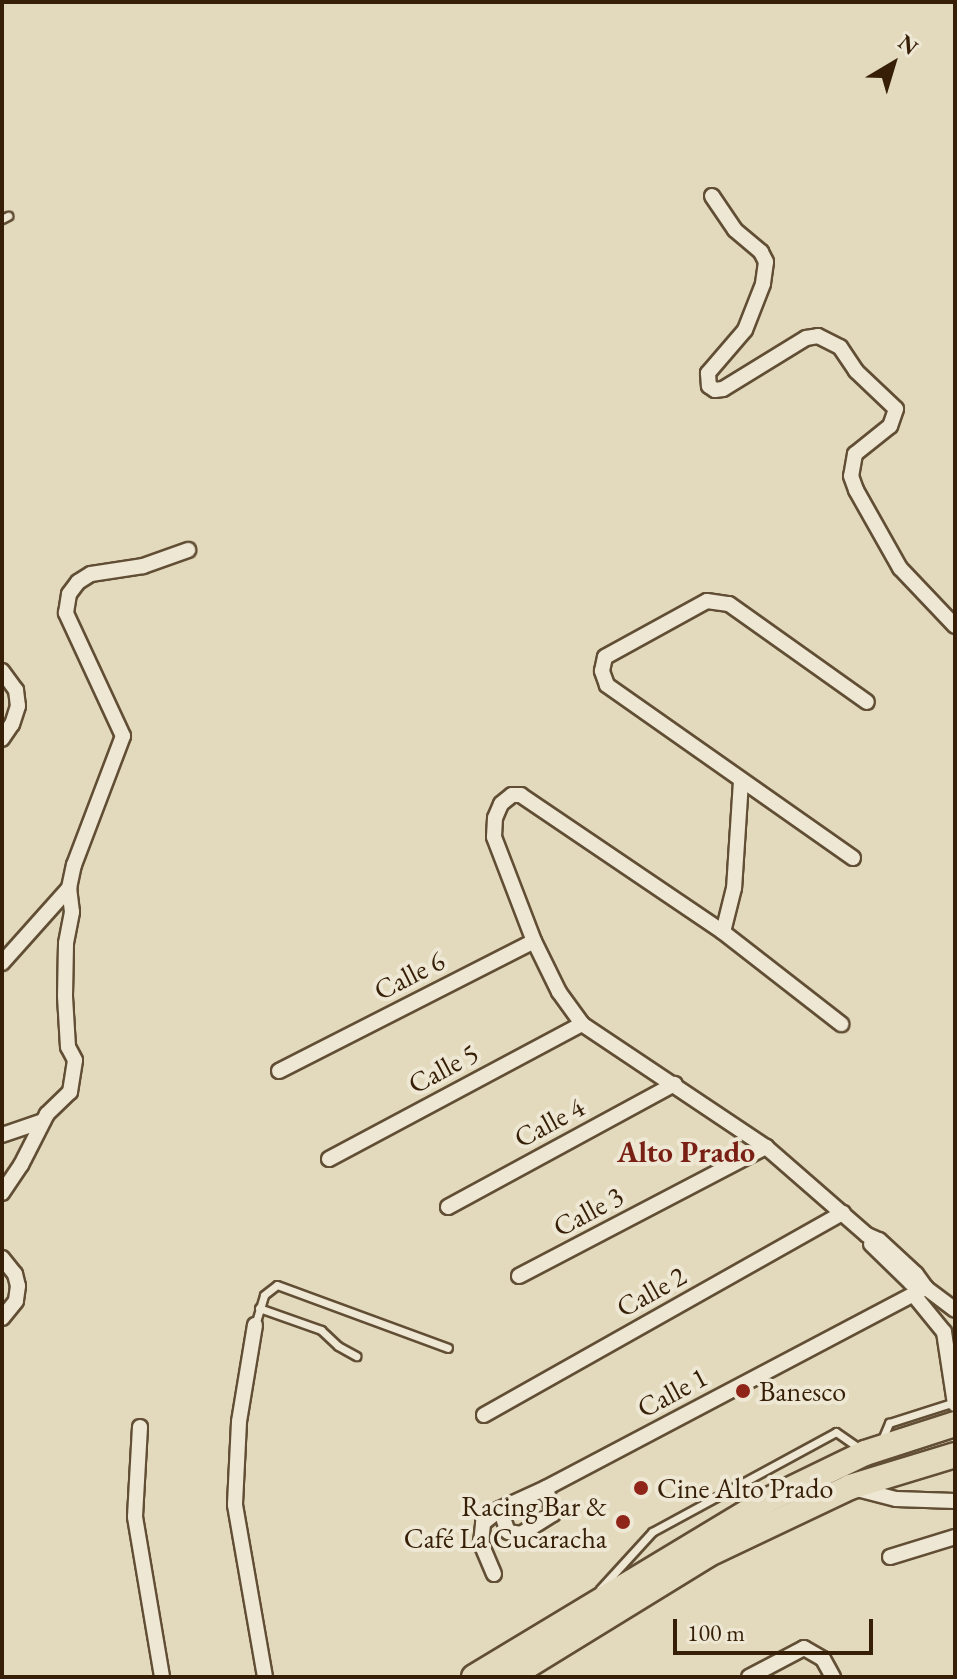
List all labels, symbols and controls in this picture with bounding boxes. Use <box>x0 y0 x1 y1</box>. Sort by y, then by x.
north arrow <box>853 24 933 104</box>
text: N <box>892 28 924 62</box>
street label: Calle 6 <box>368 943 450 1007</box>
street label: Calle 5 <box>402 1036 484 1100</box>
street label: Calle 4 <box>508 1090 590 1154</box>
district label: Alto Prado <box>617 1134 755 1170</box>
street label: Calle 3 <box>547 1179 629 1243</box>
street label: Calle 2 <box>610 1258 692 1324</box>
street label: Calle 1 <box>631 1360 713 1424</box>
place label: Banesco <box>759 1374 846 1408</box>
marker: Banesco <box>734 1382 752 1400</box>
place label: Cine Alto Prado <box>657 1471 833 1505</box>
marker: Cine Alto Prado <box>632 1479 650 1497</box>
place label: Racing Bar & Café La Cucaracha <box>404 1489 607 1555</box>
marker: Racing Bar & Café La Cucaracha <box>614 1513 632 1531</box>
scale bar <box>677 1603 877 1653</box>
text: 100 m <box>687 1617 745 1648</box>

